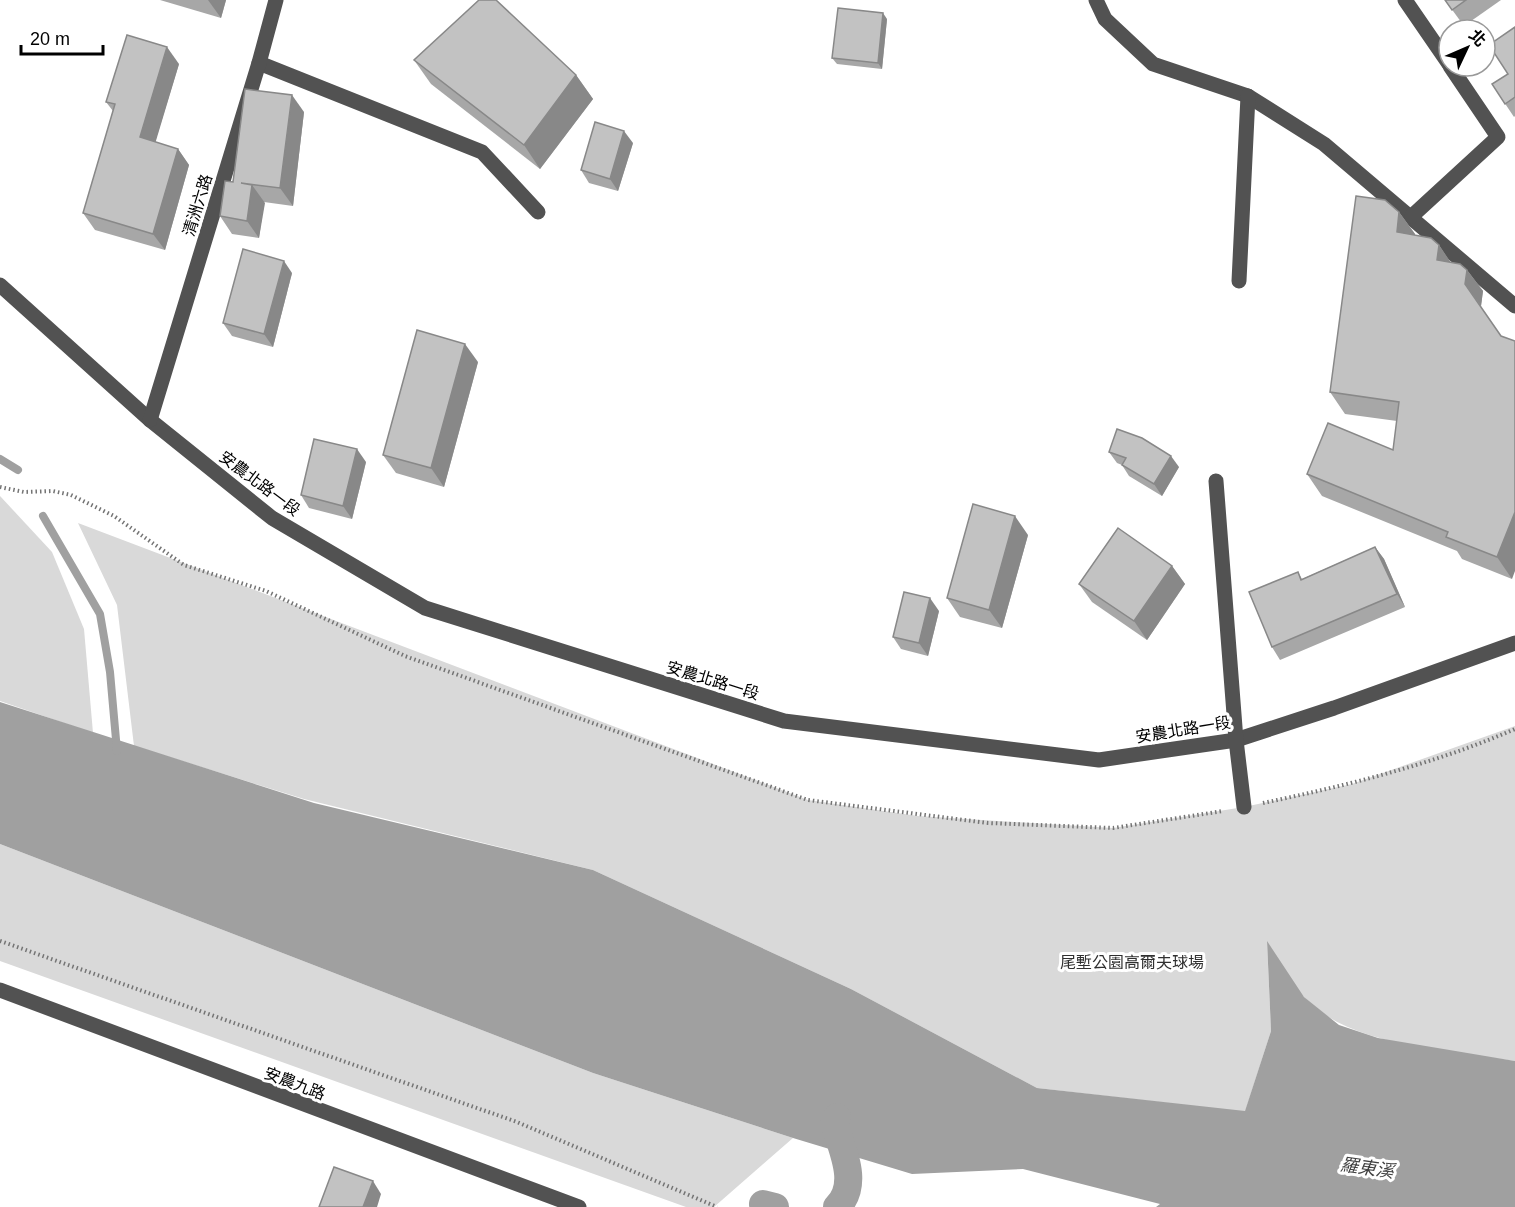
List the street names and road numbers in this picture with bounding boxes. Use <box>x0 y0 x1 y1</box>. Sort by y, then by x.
street label: 清洲六路 <box>180 172 215 238</box>
street label: 安農北路一段 <box>216 448 303 519</box>
street label: 安農北路一段 <box>664 658 761 703</box>
street label: 安農北路一段 <box>1134 714 1232 745</box>
street label: 安農九路 <box>262 1064 328 1103</box>

